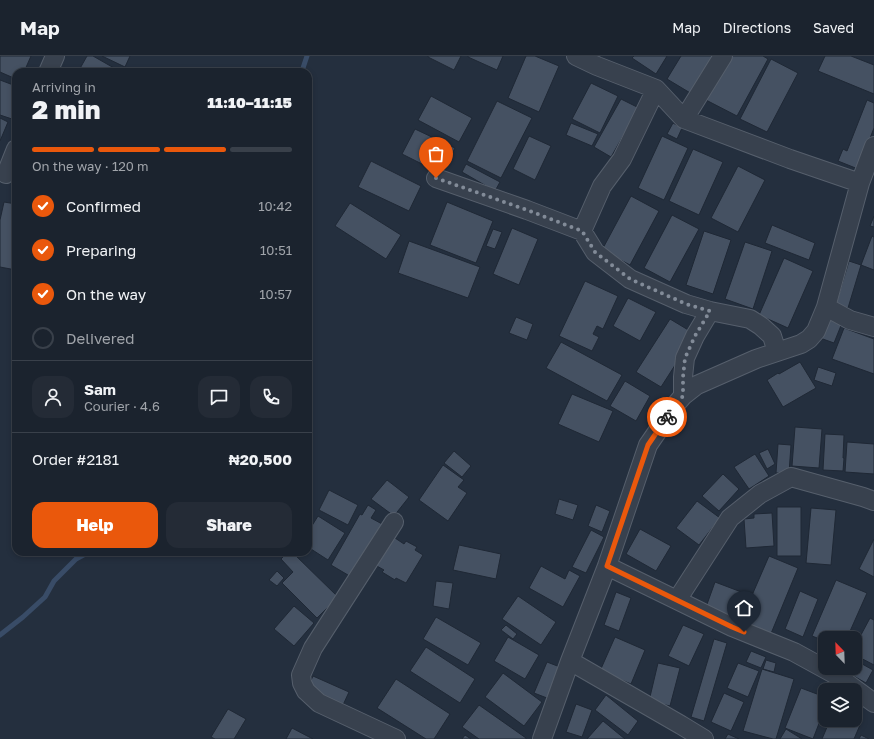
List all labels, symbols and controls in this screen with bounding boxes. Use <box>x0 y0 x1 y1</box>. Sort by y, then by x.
text: Map <box>20 16 60 39</box>
text: Map <box>672 19 701 36</box>
text: Directions <box>723 19 791 36</box>
text: Saved <box>813 19 854 36</box>
text: Arriving in <box>32 79 96 95</box>
text: 11:10–11:15 <box>207 93 292 111</box>
text: 2 min <box>32 94 100 125</box>
pin <box>419 137 453 178</box>
icon: bag <box>425 143 447 165</box>
text: On the way · 120 m <box>32 158 149 174</box>
icon: check <box>32 195 54 217</box>
text: Confirmed <box>66 197 141 215</box>
text: 10:42 <box>258 198 292 214</box>
icon: check <box>32 239 54 261</box>
text: Preparing <box>66 241 136 259</box>
text: 10:51 <box>260 242 292 258</box>
icon: check <box>32 283 54 305</box>
text: On the way <box>66 285 146 303</box>
text: 10:57 <box>259 286 292 302</box>
text: Delivered <box>66 329 134 347</box>
button: person <box>32 376 74 418</box>
button: chat <box>198 376 240 418</box>
button: phone <box>250 376 292 418</box>
text: Sam <box>84 380 116 398</box>
courier <box>647 397 687 437</box>
text: Courier · 4.6 <box>84 398 160 414</box>
icon: bike <box>656 406 678 428</box>
text: Order #2181 <box>32 450 119 468</box>
text: ₦20,500 <box>229 450 292 468</box>
button: Help <box>32 502 158 548</box>
button: Share <box>166 502 292 548</box>
pin <box>727 591 761 632</box>
icon: home <box>733 597 755 619</box>
north arrow <box>818 631 862 675</box>
map controls <box>818 631 862 727</box>
button: layers <box>818 683 862 727</box>

